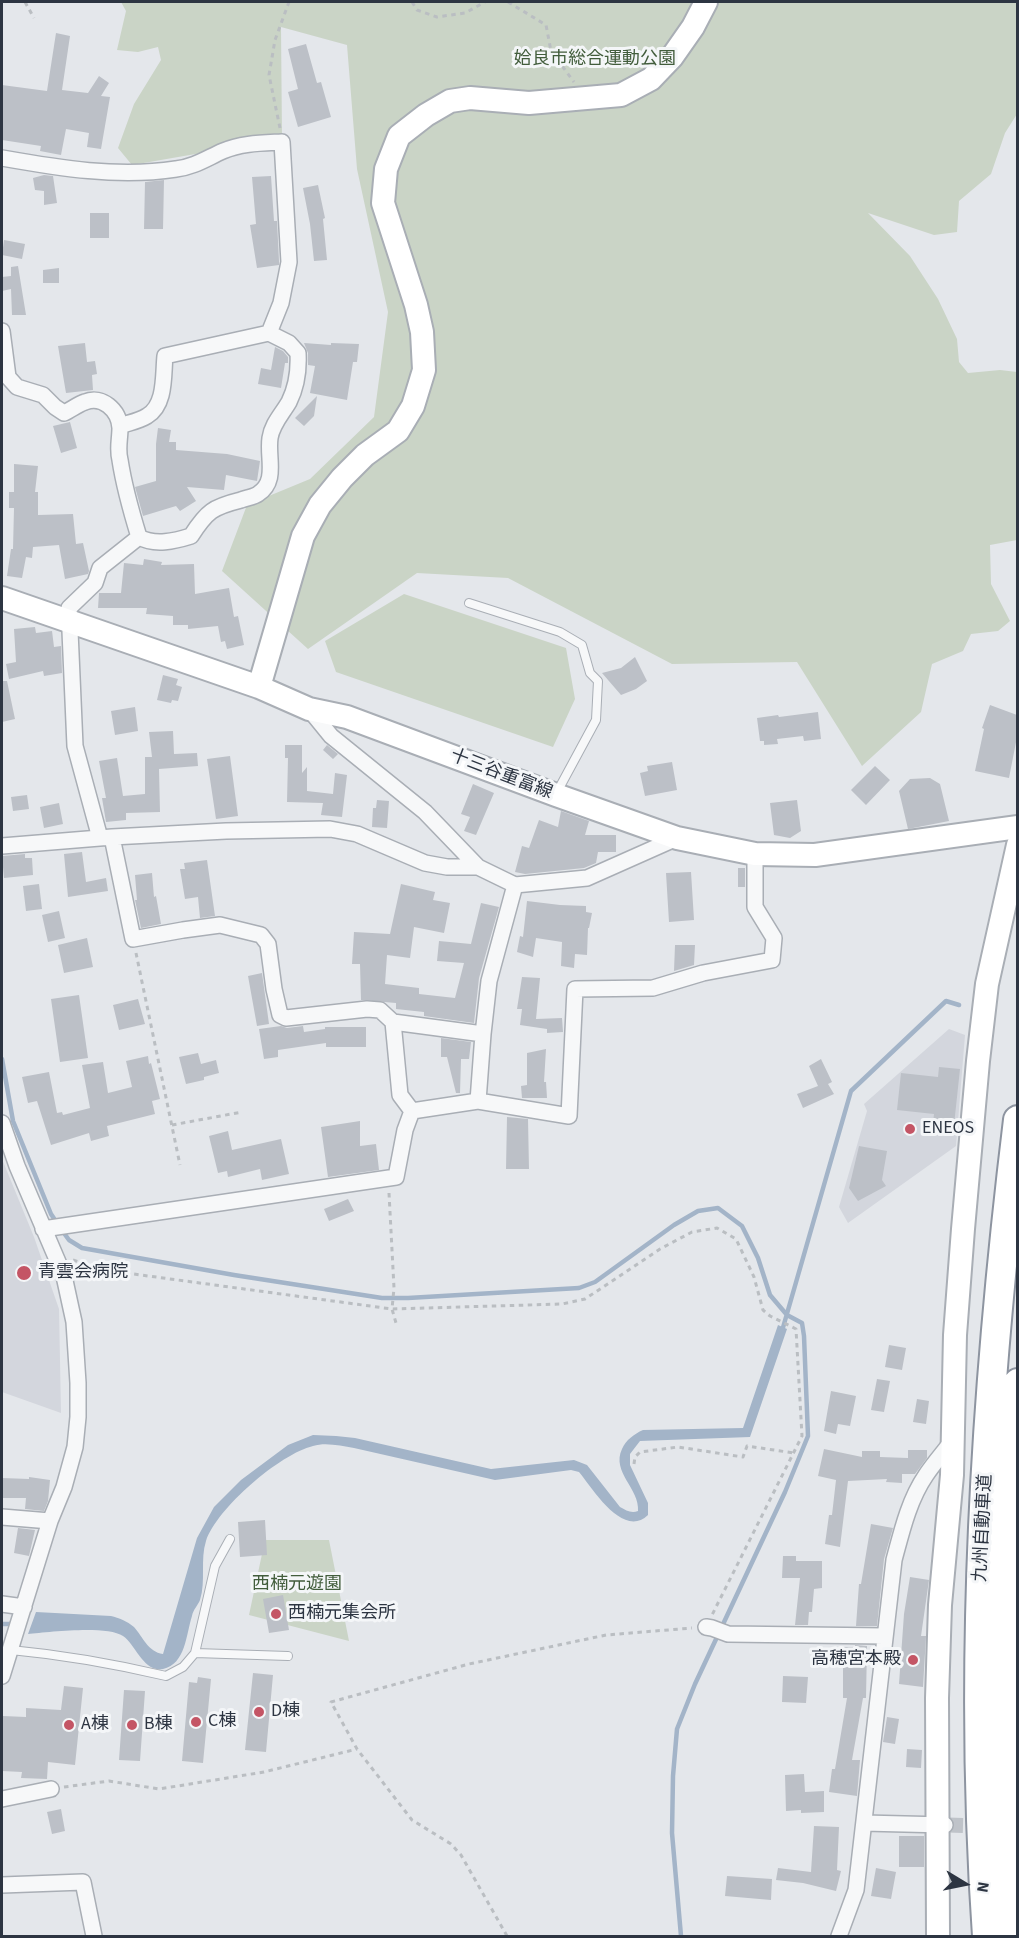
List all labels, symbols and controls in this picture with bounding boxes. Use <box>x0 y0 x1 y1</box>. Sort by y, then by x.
park label: 姶良市総合運動公園 <box>514 49 676 71</box>
street label: 十三谷重富線 <box>447 746 555 804</box>
place label: ENEOS <box>922 1118 974 1140</box>
marker: ENEOS <box>903 1122 917 1136</box>
place label: 青雲会病院 <box>38 1262 128 1284</box>
marker: 青雲会病院 <box>15 1264 33 1282</box>
street label: 九州自動車道 <box>970 1474 998 1582</box>
park label: 西楠元遊園 <box>252 1574 342 1596</box>
place label: 西楠元集会所 <box>288 1603 396 1625</box>
marker: 西楠元集会所 <box>269 1607 283 1621</box>
place label: 高穂宮本殿 <box>811 1649 901 1671</box>
marker: 高穂宮本殿 <box>906 1653 920 1667</box>
place label: D棟 <box>271 1701 300 1723</box>
marker: D棟 <box>252 1705 266 1719</box>
place label: C棟 <box>208 1711 236 1733</box>
place label: A棟 <box>81 1714 109 1736</box>
place label: B棟 <box>144 1714 173 1736</box>
marker: C棟 <box>189 1715 203 1729</box>
marker: A棟 <box>62 1718 76 1732</box>
marker: B棟 <box>125 1718 139 1732</box>
north arrow <box>935 1854 995 1914</box>
text: N <box>971 1880 994 1894</box>

